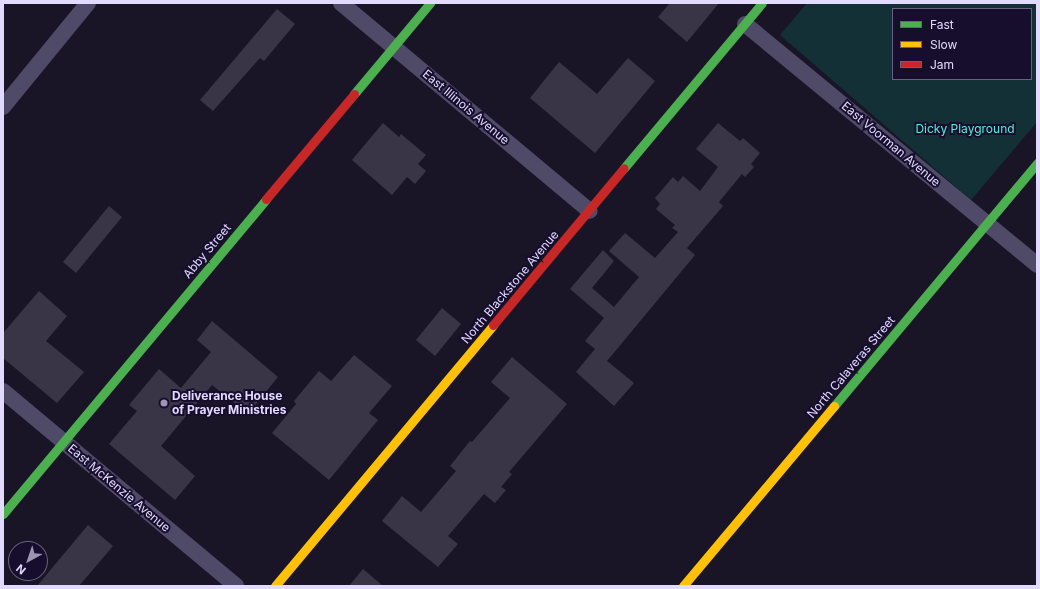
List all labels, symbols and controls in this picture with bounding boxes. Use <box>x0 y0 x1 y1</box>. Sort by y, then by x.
legend <box>892 8 1032 80</box>
text: Fast <box>930 17 954 32</box>
text: Slow <box>930 37 957 52</box>
text: Jam <box>930 57 954 72</box>
street label: East Illinois Avenue <box>420 67 512 147</box>
street label: East Voorman Avenue <box>839 99 943 189</box>
park label: Dicky Playground <box>915 122 1015 136</box>
street label: Abby Street <box>180 221 234 281</box>
street label: North Blackstone Avenue <box>458 228 562 346</box>
street label: North Calaveras Street <box>804 313 898 421</box>
place label: Deliverance House of Prayer Ministries <box>172 389 286 417</box>
marker: Deliverance House of Prayer Ministries <box>159 398 169 408</box>
street label: East McKenzie Avenue <box>65 441 173 535</box>
north arrow <box>8 541 48 581</box>
text: N <box>13 561 29 577</box>

